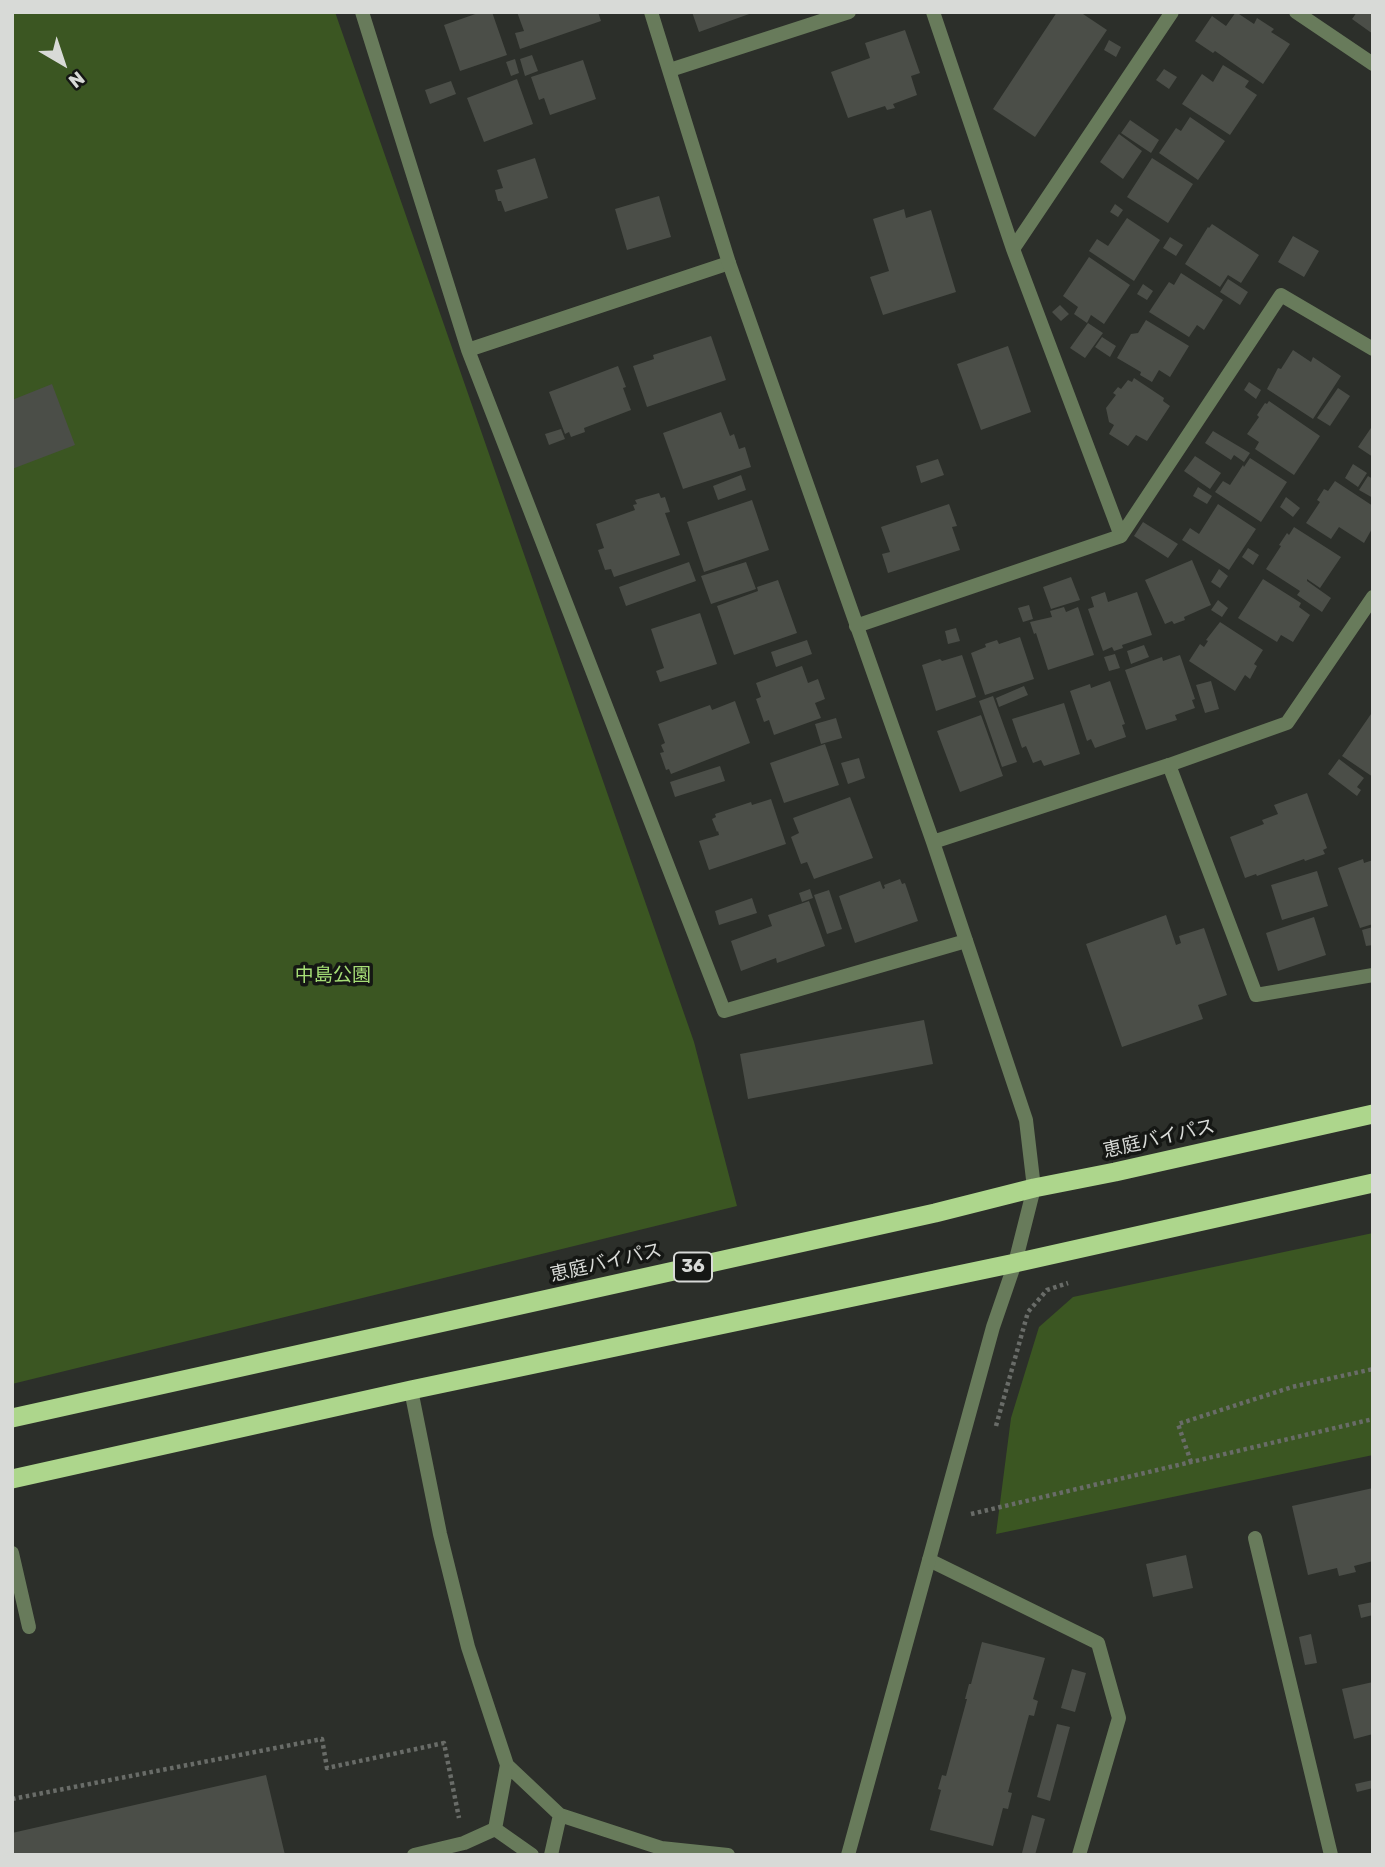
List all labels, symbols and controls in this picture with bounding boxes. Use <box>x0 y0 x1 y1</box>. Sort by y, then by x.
north arrow <box>28 28 98 98</box>
text: N <box>64 66 89 93</box>
park label: 中島公園 <box>295 965 371 987</box>
street label: 恵庭バイパス <box>1101 1115 1217 1163</box>
street label: 恵庭バイパス <box>548 1239 664 1287</box>
road number: 36 <box>674 1252 712 1282</box>

